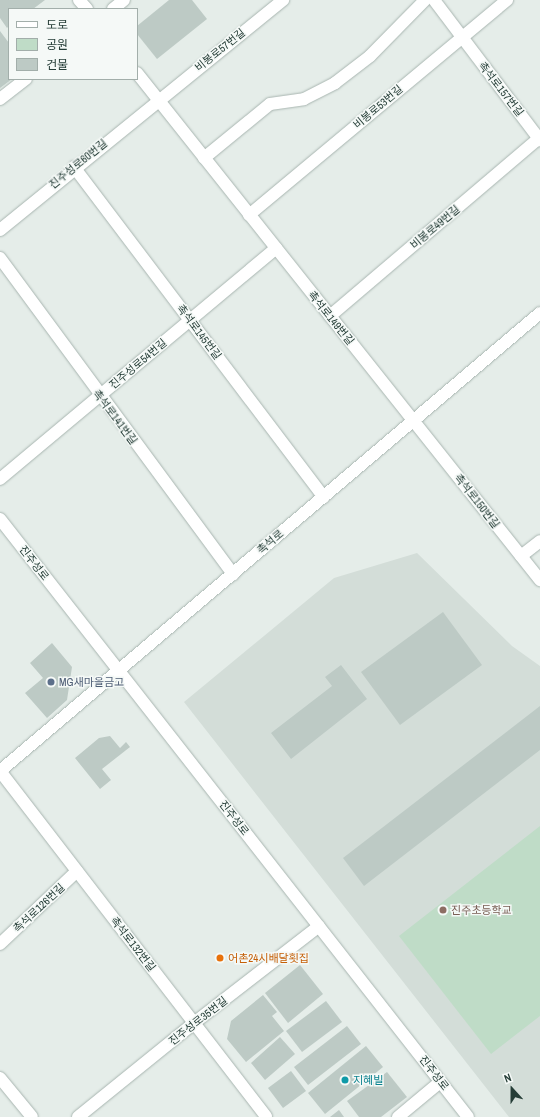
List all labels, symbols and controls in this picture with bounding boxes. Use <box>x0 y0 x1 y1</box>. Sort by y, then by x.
legend <box>8 8 138 80</box>
text: 도로 <box>46 17 68 33</box>
street label: 비봉로57번길 <box>192 26 248 74</box>
text: 공원 <box>46 37 68 53</box>
text: 건물 <box>46 57 68 73</box>
street label: 촉석로157번길 <box>476 59 526 119</box>
street label: 비봉로53번길 <box>351 82 405 132</box>
street label: 진주성로60번길 <box>46 137 110 191</box>
street label: 비봉로49번길 <box>408 202 462 252</box>
street label: 촉석로149번길 <box>305 288 357 348</box>
street label: 촉석로145번길 <box>174 302 224 362</box>
street label: 진주성로54번길 <box>107 336 169 392</box>
street label: 촉석로141번길 <box>90 387 140 447</box>
street label: 촉석로150번길 <box>452 471 502 531</box>
street label: 촉석로 <box>254 527 286 557</box>
street label: 진주성로 <box>16 543 52 583</box>
place label: MG새마을금고 <box>59 675 124 689</box>
marker: MG새마을금고 <box>46 677 56 687</box>
street label: 진주성로 <box>216 798 252 838</box>
street label: 촉석로126번길 <box>10 881 68 935</box>
place label: 진주초등학교 <box>451 903 512 917</box>
marker: 진주초등학교 <box>438 905 448 915</box>
street label: 촉석로132번길 <box>108 914 158 974</box>
place label: 어촌24시배달횟집 <box>228 951 309 965</box>
marker: 어촌24시배달횟집 <box>215 953 225 963</box>
street label: 진주성로35번길 <box>166 994 230 1048</box>
street label: 진주성로 <box>416 1053 452 1093</box>
north arrow <box>492 1069 532 1109</box>
text: N <box>502 1070 513 1086</box>
place label: 지혜빌 <box>353 1073 383 1087</box>
marker: 지혜빌 <box>340 1075 350 1085</box>

